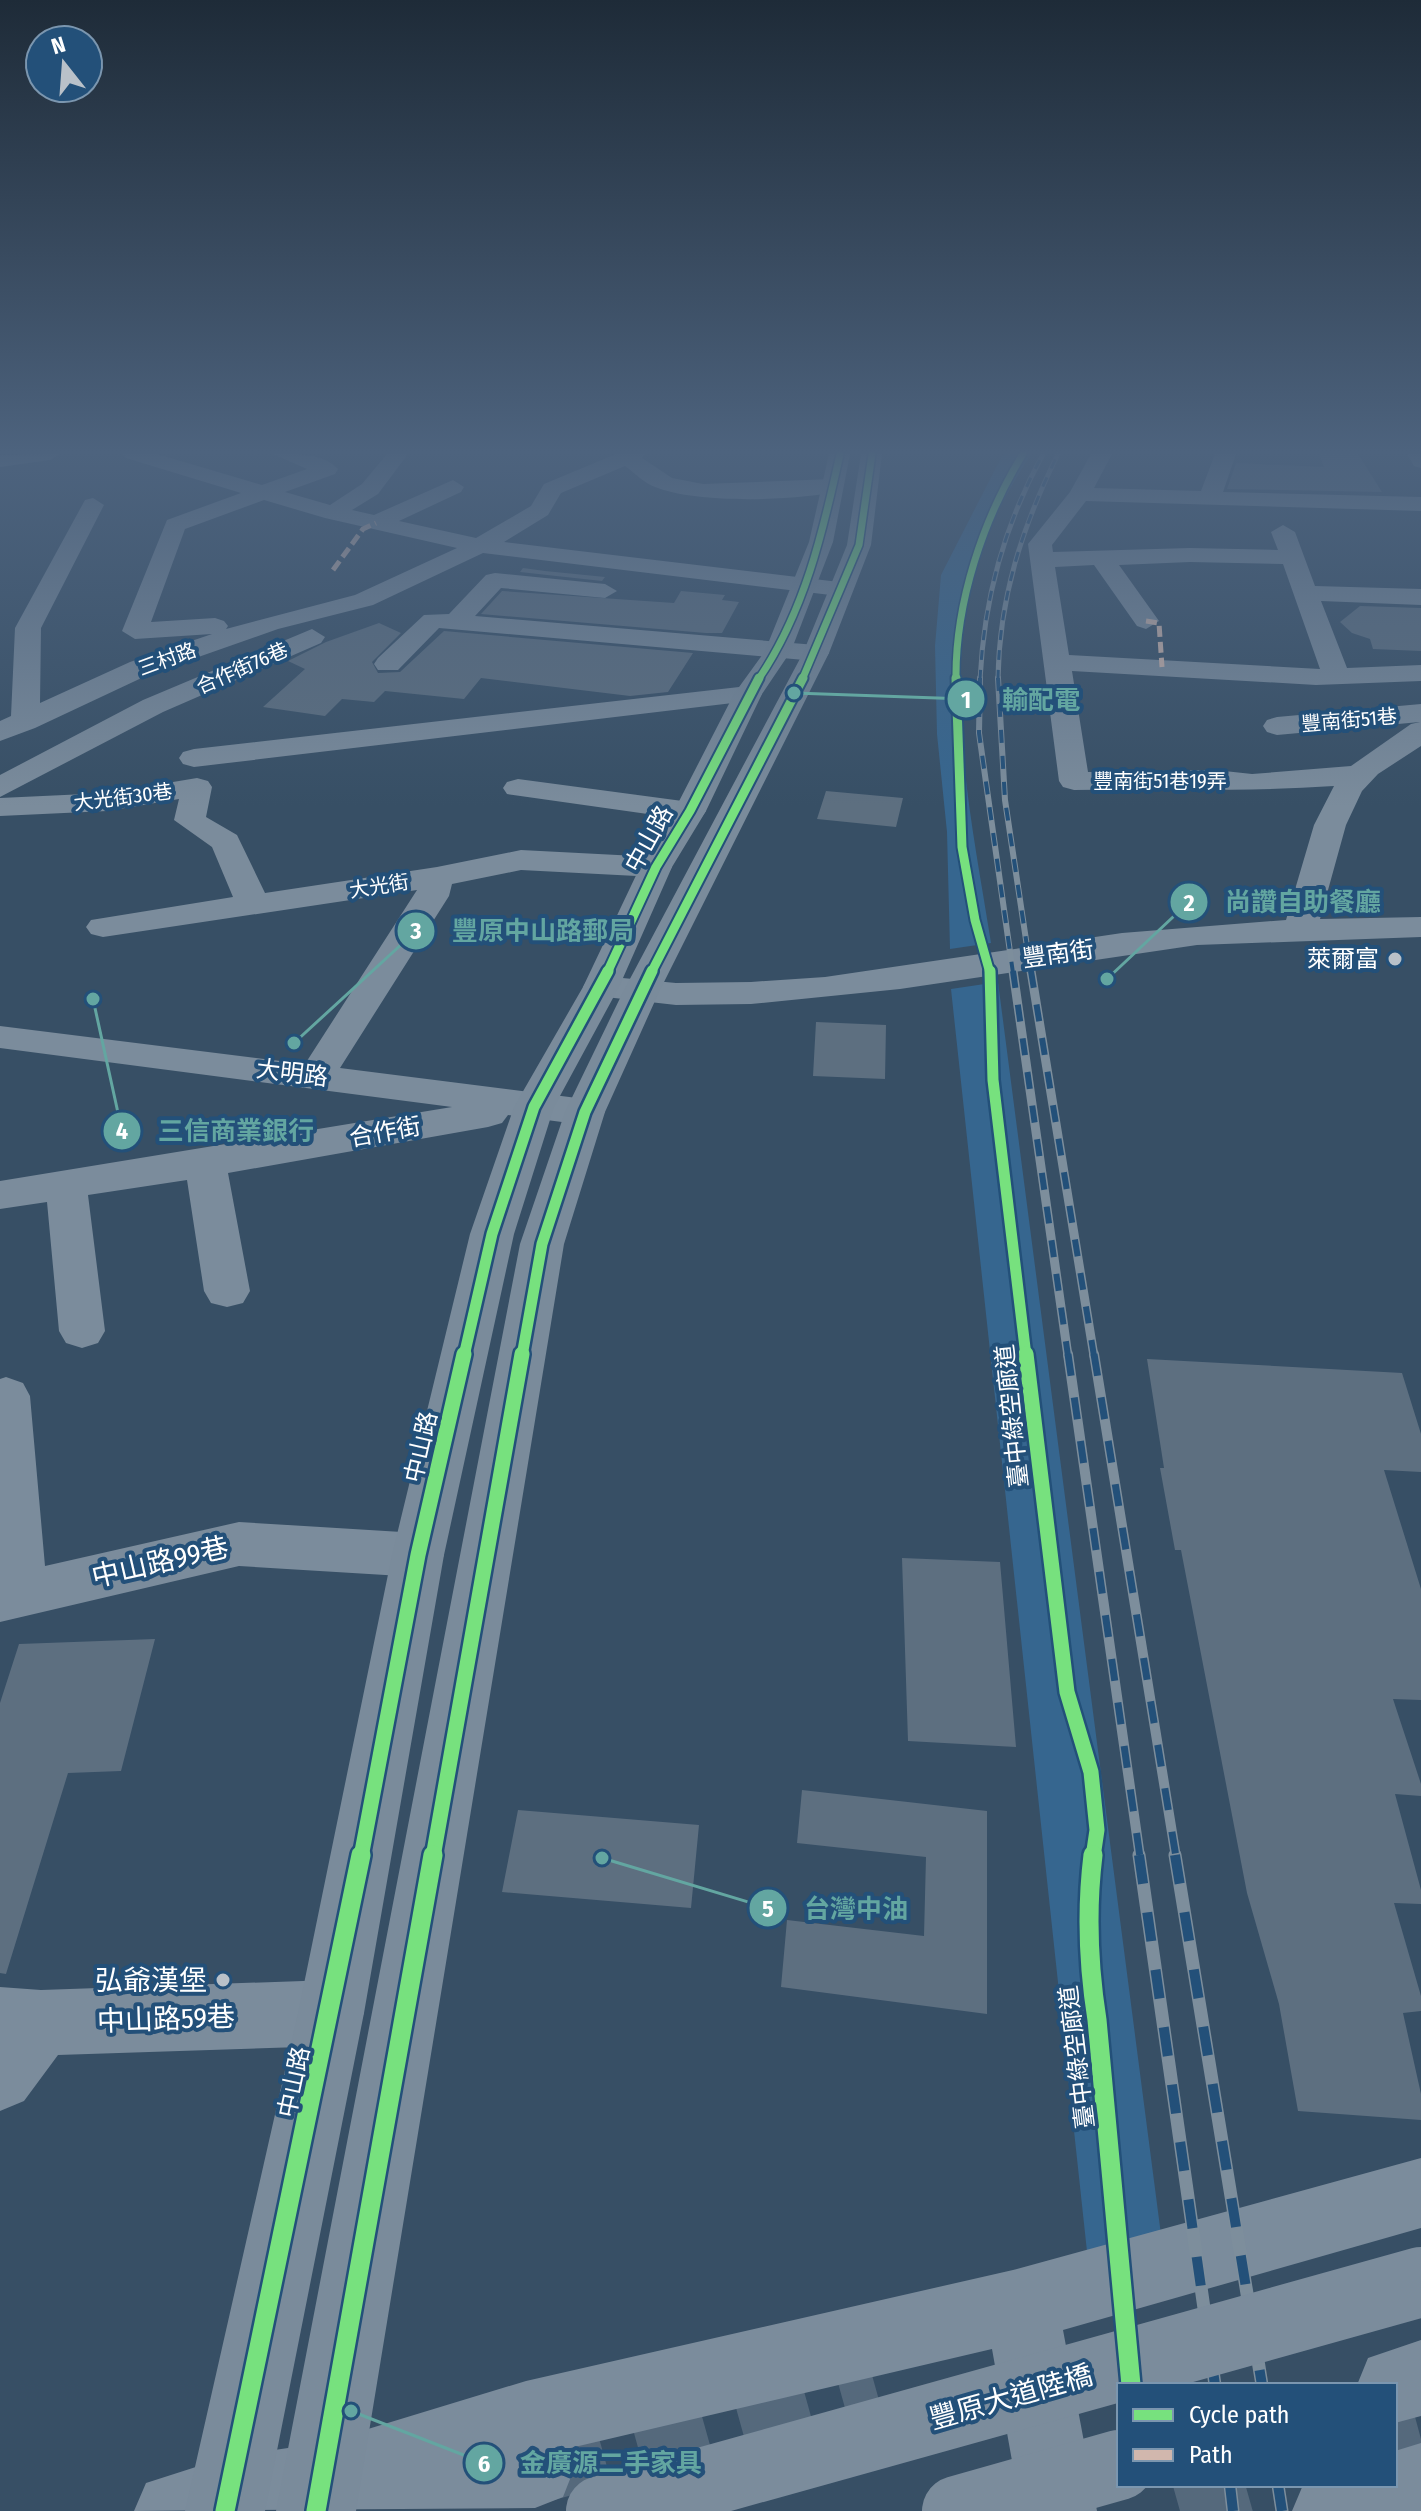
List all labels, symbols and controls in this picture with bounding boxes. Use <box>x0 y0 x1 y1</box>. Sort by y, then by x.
north arrow <box>24 24 104 104</box>
text: N <box>48 31 69 60</box>
street label: 三村路 <box>135 637 199 681</box>
street label: 合作街76巷 <box>193 637 291 699</box>
callout: 輸配電 <box>946 674 1096 724</box>
text: 輸配電 <box>1002 685 1080 716</box>
text: 1 <box>961 686 971 714</box>
street label: 豐南街51巷 <box>1300 704 1398 736</box>
street label: 豐南街51巷19弄 <box>1093 769 1227 793</box>
street label: 大光街30巷 <box>72 779 174 815</box>
street label: 中山路 <box>619 801 679 877</box>
street label: 大光街 <box>347 869 411 903</box>
callout: 尚讚自助餐廳 <box>1169 877 1397 927</box>
text: 尚讚自助餐廳 <box>1225 887 1381 918</box>
text: 2 <box>1182 889 1195 917</box>
callout: 豐原中山路郵局 <box>396 906 650 956</box>
text: 豐原中山路郵局 <box>452 916 634 947</box>
text: 3 <box>409 917 422 945</box>
street label: 豐南街 <box>1020 935 1096 973</box>
place label: 萊爾富 <box>1307 945 1379 973</box>
marker: 萊爾富 <box>1386 950 1404 968</box>
street label: 大明路 <box>255 1055 329 1091</box>
callout: 三信商業銀行 <box>102 1106 330 1156</box>
street label: 合作街 <box>347 1112 423 1152</box>
text: 三信商業銀行 <box>158 1116 314 1147</box>
text: 4 <box>116 1117 128 1145</box>
street label: 臺中綠空廊道 <box>991 1343 1033 1489</box>
street label: 中山路 <box>399 1409 443 1485</box>
street label: 中山路99巷 <box>88 1530 232 1594</box>
callout: 台灣中油 <box>748 1883 924 1933</box>
text: 台灣中油 <box>804 1894 908 1925</box>
text: 5 <box>762 1895 774 1923</box>
place label: 弘爺漢堡 <box>95 1964 207 1997</box>
marker: 弘爺漢堡 <box>214 1971 232 1989</box>
street label: 臺中綠空廊道 <box>1054 1984 1100 2130</box>
street label: 中山路59巷 <box>96 2000 236 2038</box>
street label: 中山路 <box>273 2044 315 2120</box>
street label: 豐原大道陸橋 <box>926 2358 1096 2436</box>
legend <box>1117 2383 1397 2487</box>
text: Cycle path <box>1189 2401 1289 2429</box>
callout: 金廣源二手家具 <box>464 2438 718 2488</box>
text: Path <box>1189 2441 1233 2469</box>
text: 金廣源二手家具 <box>520 2448 702 2479</box>
text: 6 <box>478 2450 490 2478</box>

